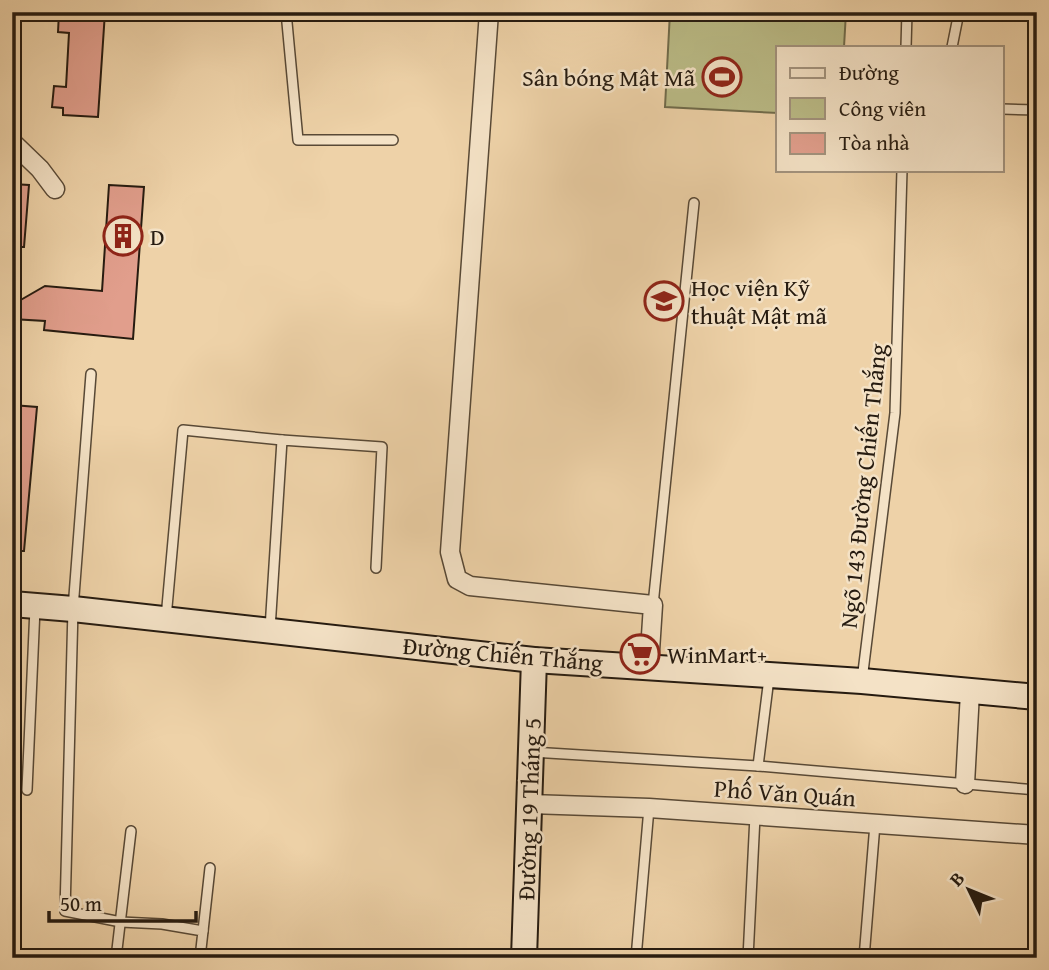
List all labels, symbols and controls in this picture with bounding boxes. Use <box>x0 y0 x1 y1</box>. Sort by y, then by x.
legend <box>776 46 1004 172</box>
sports icon: Sân bóng Mật Mã <box>701 56 743 98</box>
text: Đường <box>839 57 900 88</box>
place label: Sân bóng Mật Mã <box>522 60 696 95</box>
text: Công viên <box>839 93 926 124</box>
text: Tòa nhà <box>839 127 910 158</box>
building icon: D <box>102 215 144 257</box>
place label: D <box>150 219 165 254</box>
place label: Học viện Kỹ thuật Mật mã <box>691 270 827 333</box>
school or university icon: Học viện Kỹ thuật Mật mã <box>643 280 685 322</box>
street label: Ngõ 143 Đường Chiến Thắng <box>831 342 895 630</box>
street label: Đường Chiến Thắng <box>401 628 605 680</box>
supermarket icon: WinMart+ <box>619 633 661 675</box>
place label: WinMart+ <box>667 637 767 672</box>
street label: Đường 19 Tháng 5 <box>508 717 550 901</box>
street label: Phố Văn Quán <box>713 771 858 815</box>
north arrow <box>934 855 1004 925</box>
text: B <box>942 865 971 892</box>
scale bar <box>49 879 196 923</box>
text: 50 m <box>60 888 102 919</box>

